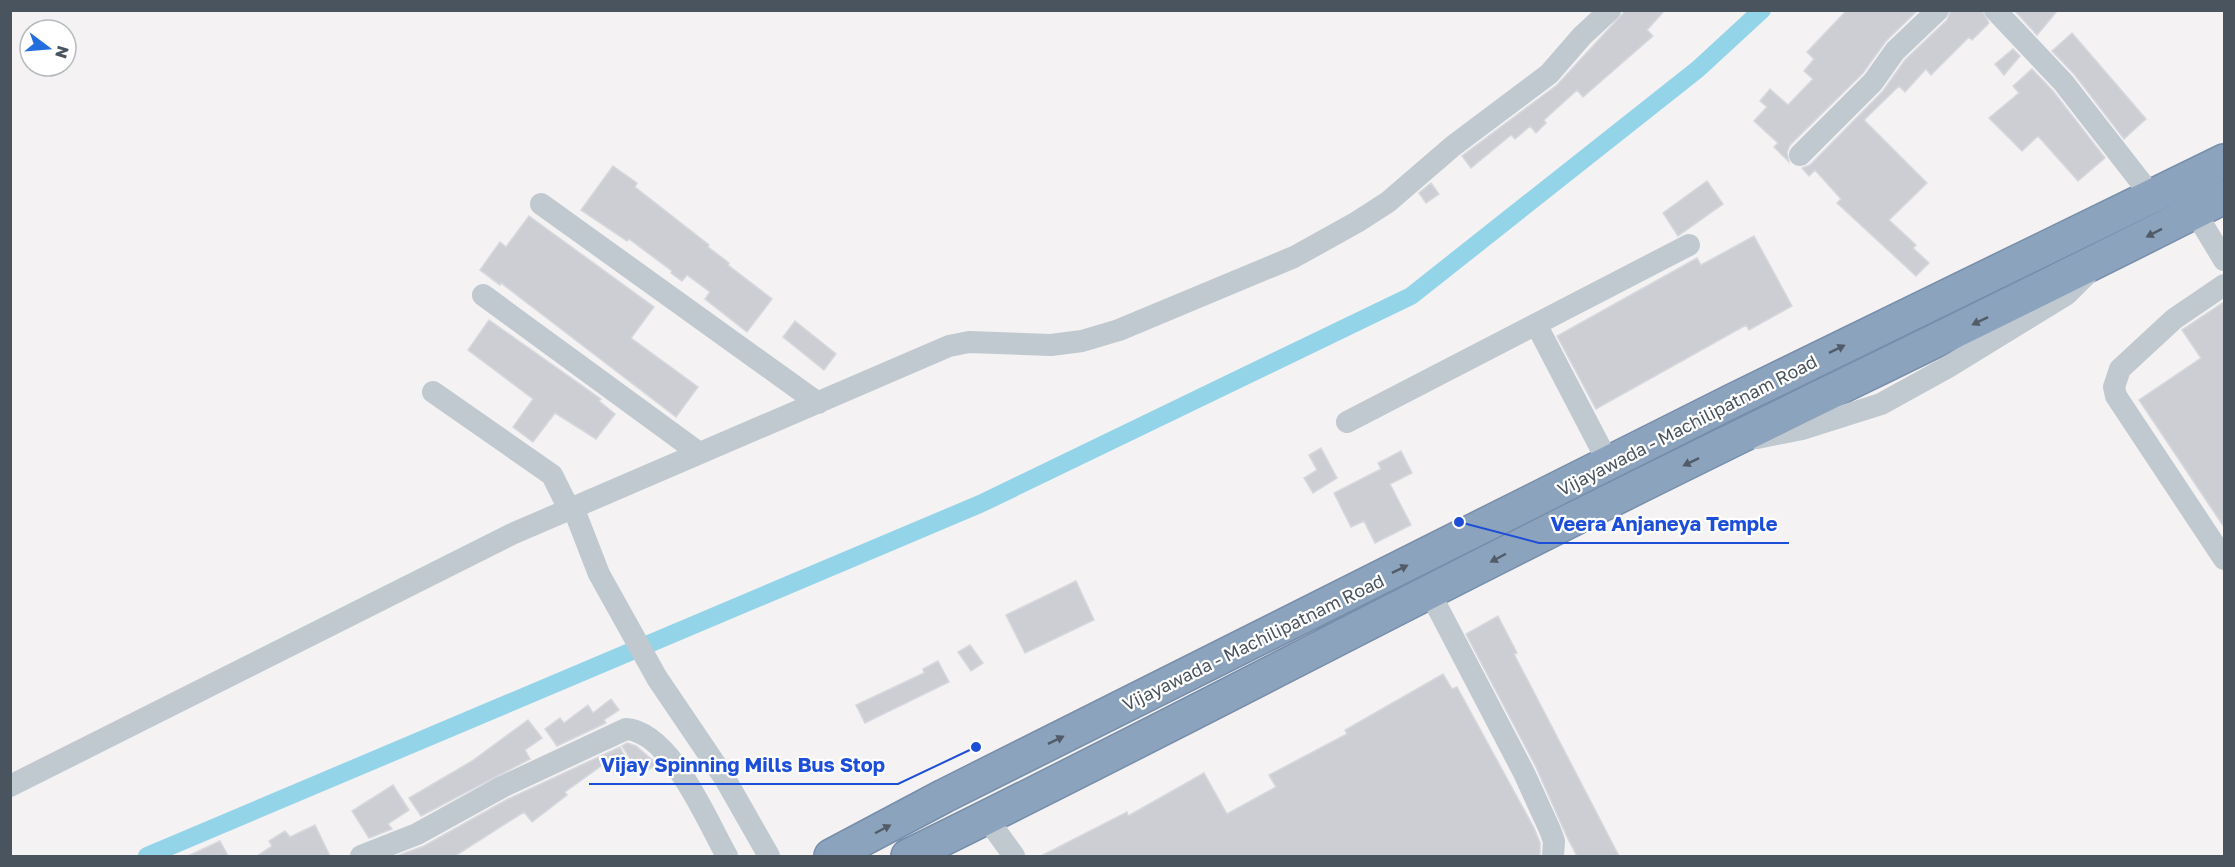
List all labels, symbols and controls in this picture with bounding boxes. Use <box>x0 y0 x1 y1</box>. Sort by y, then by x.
north arrow <box>18 18 78 78</box>
text: N <box>51 44 74 61</box>
one-way arrow <box>2145 228 2162 238</box>
one-way arrow <box>1971 317 1988 326</box>
one-way arrow <box>1829 345 1846 354</box>
street label: Vijayawada - Machilipatnam Road <box>1553 350 1821 500</box>
one-way arrow <box>1683 457 1700 466</box>
callout: Veera Anjaneya Temple <box>1539 505 1789 543</box>
text: Veera Anjaneya Temple <box>1551 511 1778 535</box>
one-way arrow <box>1489 553 1506 562</box>
one-way arrow <box>1392 564 1409 573</box>
street label: Vijayawada - Machilipatnam Road <box>1119 569 1387 715</box>
one-way arrow <box>1048 735 1065 745</box>
callout: Vijay Spinning Mills Bus Stop <box>589 746 898 784</box>
text: Vijay Spinning Mills Bus Stop <box>601 752 885 776</box>
one-way arrow <box>875 824 892 834</box>

